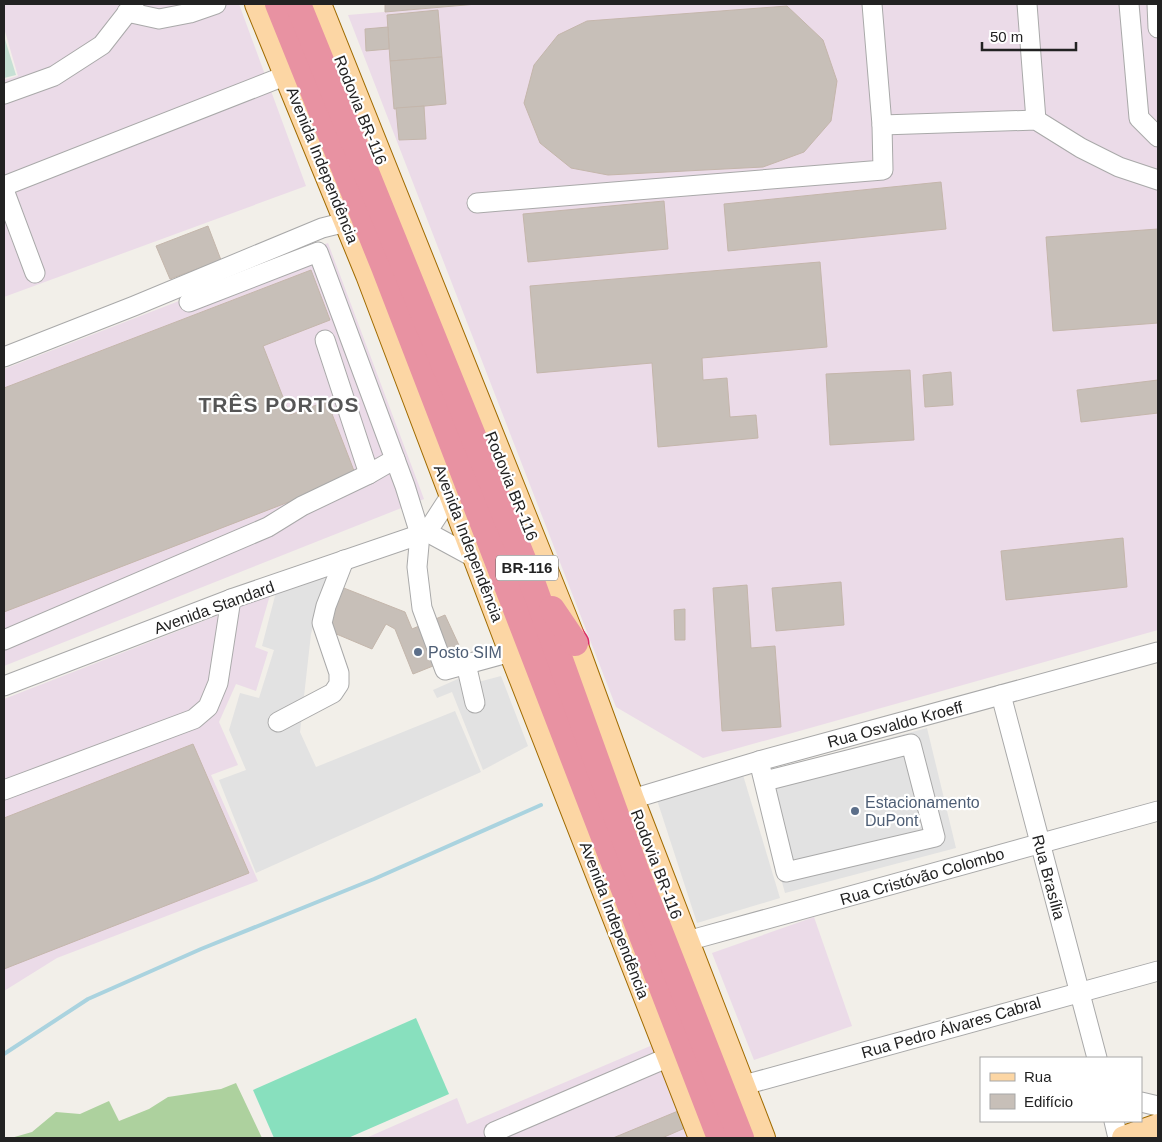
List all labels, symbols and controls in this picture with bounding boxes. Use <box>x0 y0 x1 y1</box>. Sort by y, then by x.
scale bar <box>982 20 1076 52</box>
text: 50 m <box>990 28 1023 45</box>
street label: Rodovia BR-116 <box>331 53 390 167</box>
street label: Avenida Independência <box>283 85 362 246</box>
district label: TRÊS PORTOS <box>198 393 360 416</box>
street label: Rodovia BR-116 <box>482 429 541 543</box>
street label: Avenida Independência <box>431 462 506 624</box>
road number: BR-116 <box>496 556 558 580</box>
street label: Avenida Standard <box>152 578 277 637</box>
place label: Posto SIM <box>428 644 502 661</box>
marker: Posto SIM <box>412 646 424 658</box>
street label: Rua Osvaldo Kroeff <box>826 698 965 751</box>
place label: Estacionamento DuPont <box>865 794 980 829</box>
marker: Estacionamento DuPont <box>849 805 861 817</box>
street label: Rodovia BR-116 <box>628 807 685 922</box>
street label: Rua Brasília <box>1029 833 1068 922</box>
street label: Avenida Independência <box>577 839 652 1001</box>
street label: Rua Cristóvão Colombo <box>838 845 1006 908</box>
street label: Rua Pedro Álvares Cabral <box>859 993 1043 1061</box>
legend <box>980 1057 1142 1122</box>
text: Rua <box>1024 1068 1052 1085</box>
text: Edifício <box>1024 1093 1073 1110</box>

